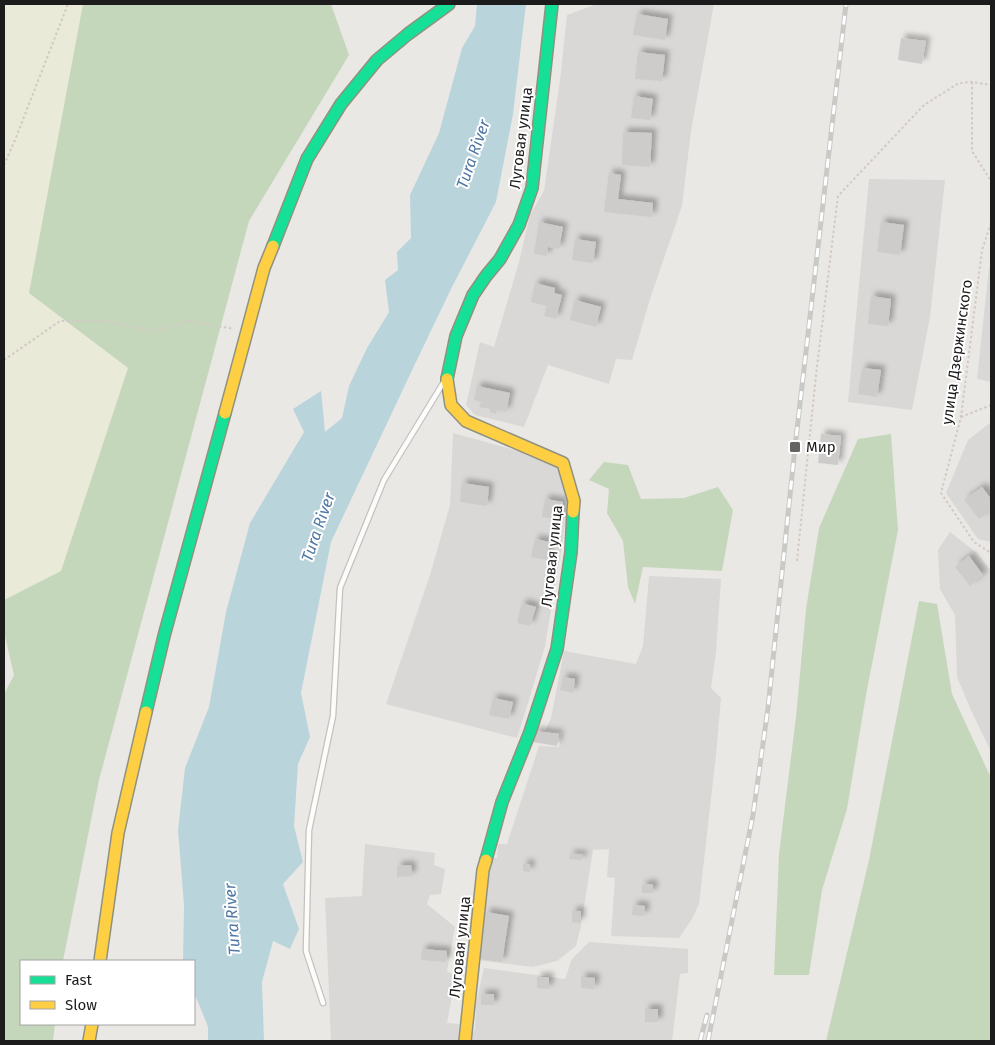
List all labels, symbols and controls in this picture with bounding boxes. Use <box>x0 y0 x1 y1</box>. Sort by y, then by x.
street label: Луговая улица <box>506 86 536 190</box>
water label: Tura River <box>452 116 494 191</box>
street label: улица Дзержинского <box>938 278 976 426</box>
place label: Мир <box>806 438 836 456</box>
marker: Мир <box>788 440 802 454</box>
water label: Tura River <box>297 489 339 564</box>
street label: Луговая улица <box>538 504 566 608</box>
water label: Tura River <box>220 882 244 955</box>
street label: Луговая улица <box>446 895 474 999</box>
legend <box>20 960 195 1025</box>
text: Fast <box>65 971 92 989</box>
text: Slow <box>65 996 97 1014</box>

